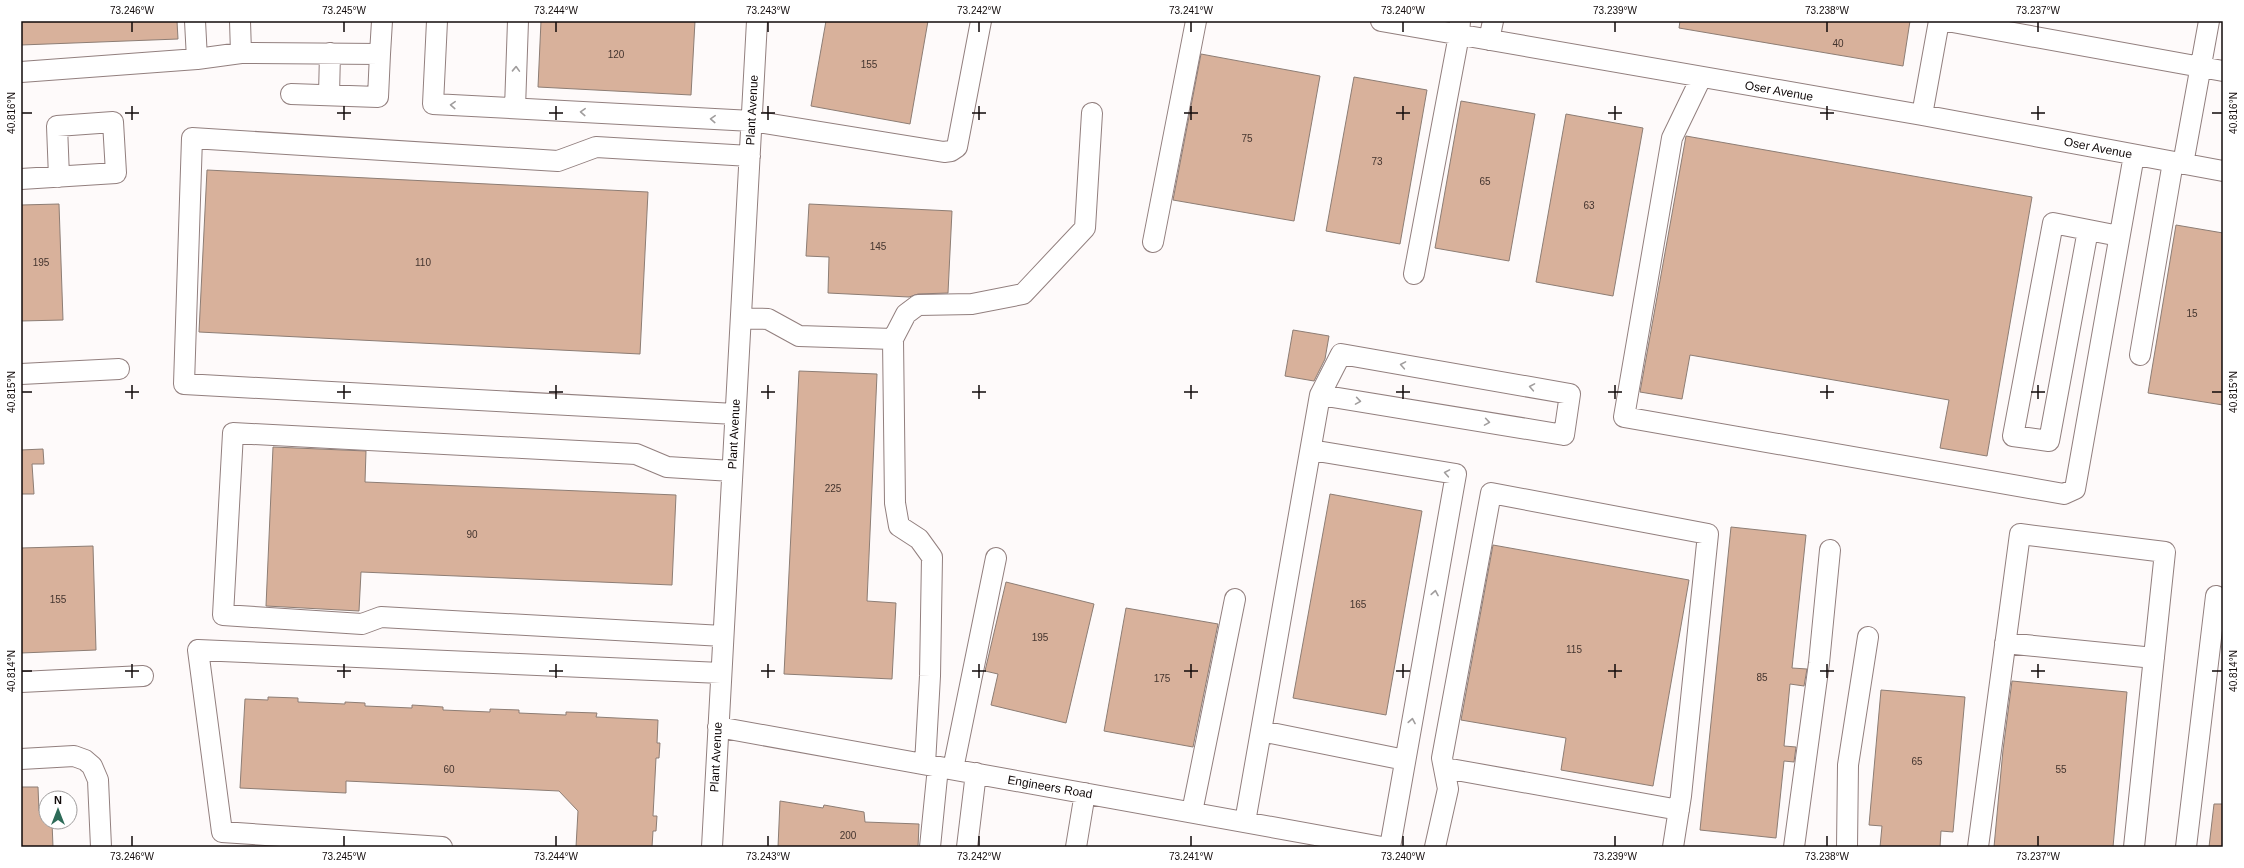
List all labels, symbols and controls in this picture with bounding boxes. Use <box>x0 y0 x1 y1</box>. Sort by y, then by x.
text: 73.246°W <box>110 5 155 16</box>
text: 73.245°W <box>322 5 367 16</box>
text: 73.244°W <box>534 5 579 16</box>
text: 73.243°W <box>746 5 791 16</box>
text: 73.242°W <box>957 5 1002 16</box>
text: 73.241°W <box>1169 5 1214 16</box>
text: 73.240°W <box>1381 5 1426 16</box>
text: 73.239°W <box>1593 5 1638 16</box>
text: 73.238°W <box>1805 5 1850 16</box>
text: 73.237°W <box>2016 5 2061 16</box>
house number: 40 <box>1832 38 1844 49</box>
house number: 120 <box>608 49 625 60</box>
house number: 155 <box>861 59 878 70</box>
one-way arrow <box>512 66 520 72</box>
street label: Plant Avenue <box>743 74 761 146</box>
street label: Oser Avenue <box>1744 78 1815 104</box>
text: 40.816°N <box>6 92 17 134</box>
text: 40.816°N <box>2228 92 2239 134</box>
one-way arrow <box>450 101 456 109</box>
one-way arrow <box>580 107 586 116</box>
one-way arrow <box>710 115 716 124</box>
house number: 75 <box>1241 133 1253 144</box>
street label: Oser Avenue <box>2063 135 2134 162</box>
house number: 73 <box>1371 156 1383 167</box>
house number: 65 <box>1479 176 1491 187</box>
house number: 63 <box>1583 200 1595 211</box>
house number: 145 <box>870 241 887 252</box>
house number: 195 <box>33 257 50 268</box>
house number: 110 <box>415 257 431 268</box>
house number: 15 <box>2186 308 2198 319</box>
one-way arrow <box>1400 361 1407 370</box>
text: 40.815°N <box>6 371 17 413</box>
text: 40.815°N <box>2228 371 2239 413</box>
one-way arrow <box>1528 383 1535 392</box>
one-way arrow <box>1355 397 1361 405</box>
street label: Plant Avenue <box>725 398 743 470</box>
one-way arrow <box>1484 417 1490 426</box>
one-way arrow <box>1444 469 1450 477</box>
house number: 225 <box>825 483 842 494</box>
house number: 90 <box>466 529 478 540</box>
one-way arrow <box>1430 590 1438 596</box>
house number: 155 <box>50 594 67 605</box>
house number: 165 <box>1350 599 1367 610</box>
house number: 195 <box>1032 632 1049 643</box>
house number: 115 <box>1566 644 1582 655</box>
text: 40.814°N <box>6 650 17 692</box>
text: 40.814°N <box>2228 650 2239 692</box>
house number: 85 <box>1756 672 1768 683</box>
house number: 175 <box>1154 673 1171 684</box>
one-way arrow <box>1407 718 1416 724</box>
street label: Plant Avenue <box>707 721 725 793</box>
house number: 65 <box>1911 756 1923 767</box>
house number: 60 <box>443 764 455 775</box>
house number: 55 <box>2055 764 2067 775</box>
street label: Engineers Road <box>1006 773 1094 801</box>
north arrow <box>38 790 78 830</box>
text: N <box>54 794 62 806</box>
house number: 200 <box>840 830 857 841</box>
text: 73.246°W <box>110 851 155 862</box>
text: 73.245°W <box>322 851 367 862</box>
text: 73.244°W <box>534 851 579 862</box>
text: 73.243°W <box>746 851 791 862</box>
text: 73.242°W <box>957 851 1002 862</box>
text: 73.241°W <box>1169 851 1214 862</box>
text: 73.240°W <box>1381 851 1426 862</box>
text: 73.239°W <box>1593 851 1638 862</box>
text: 73.238°W <box>1805 851 1850 862</box>
text: 73.237°W <box>2016 851 2061 862</box>

